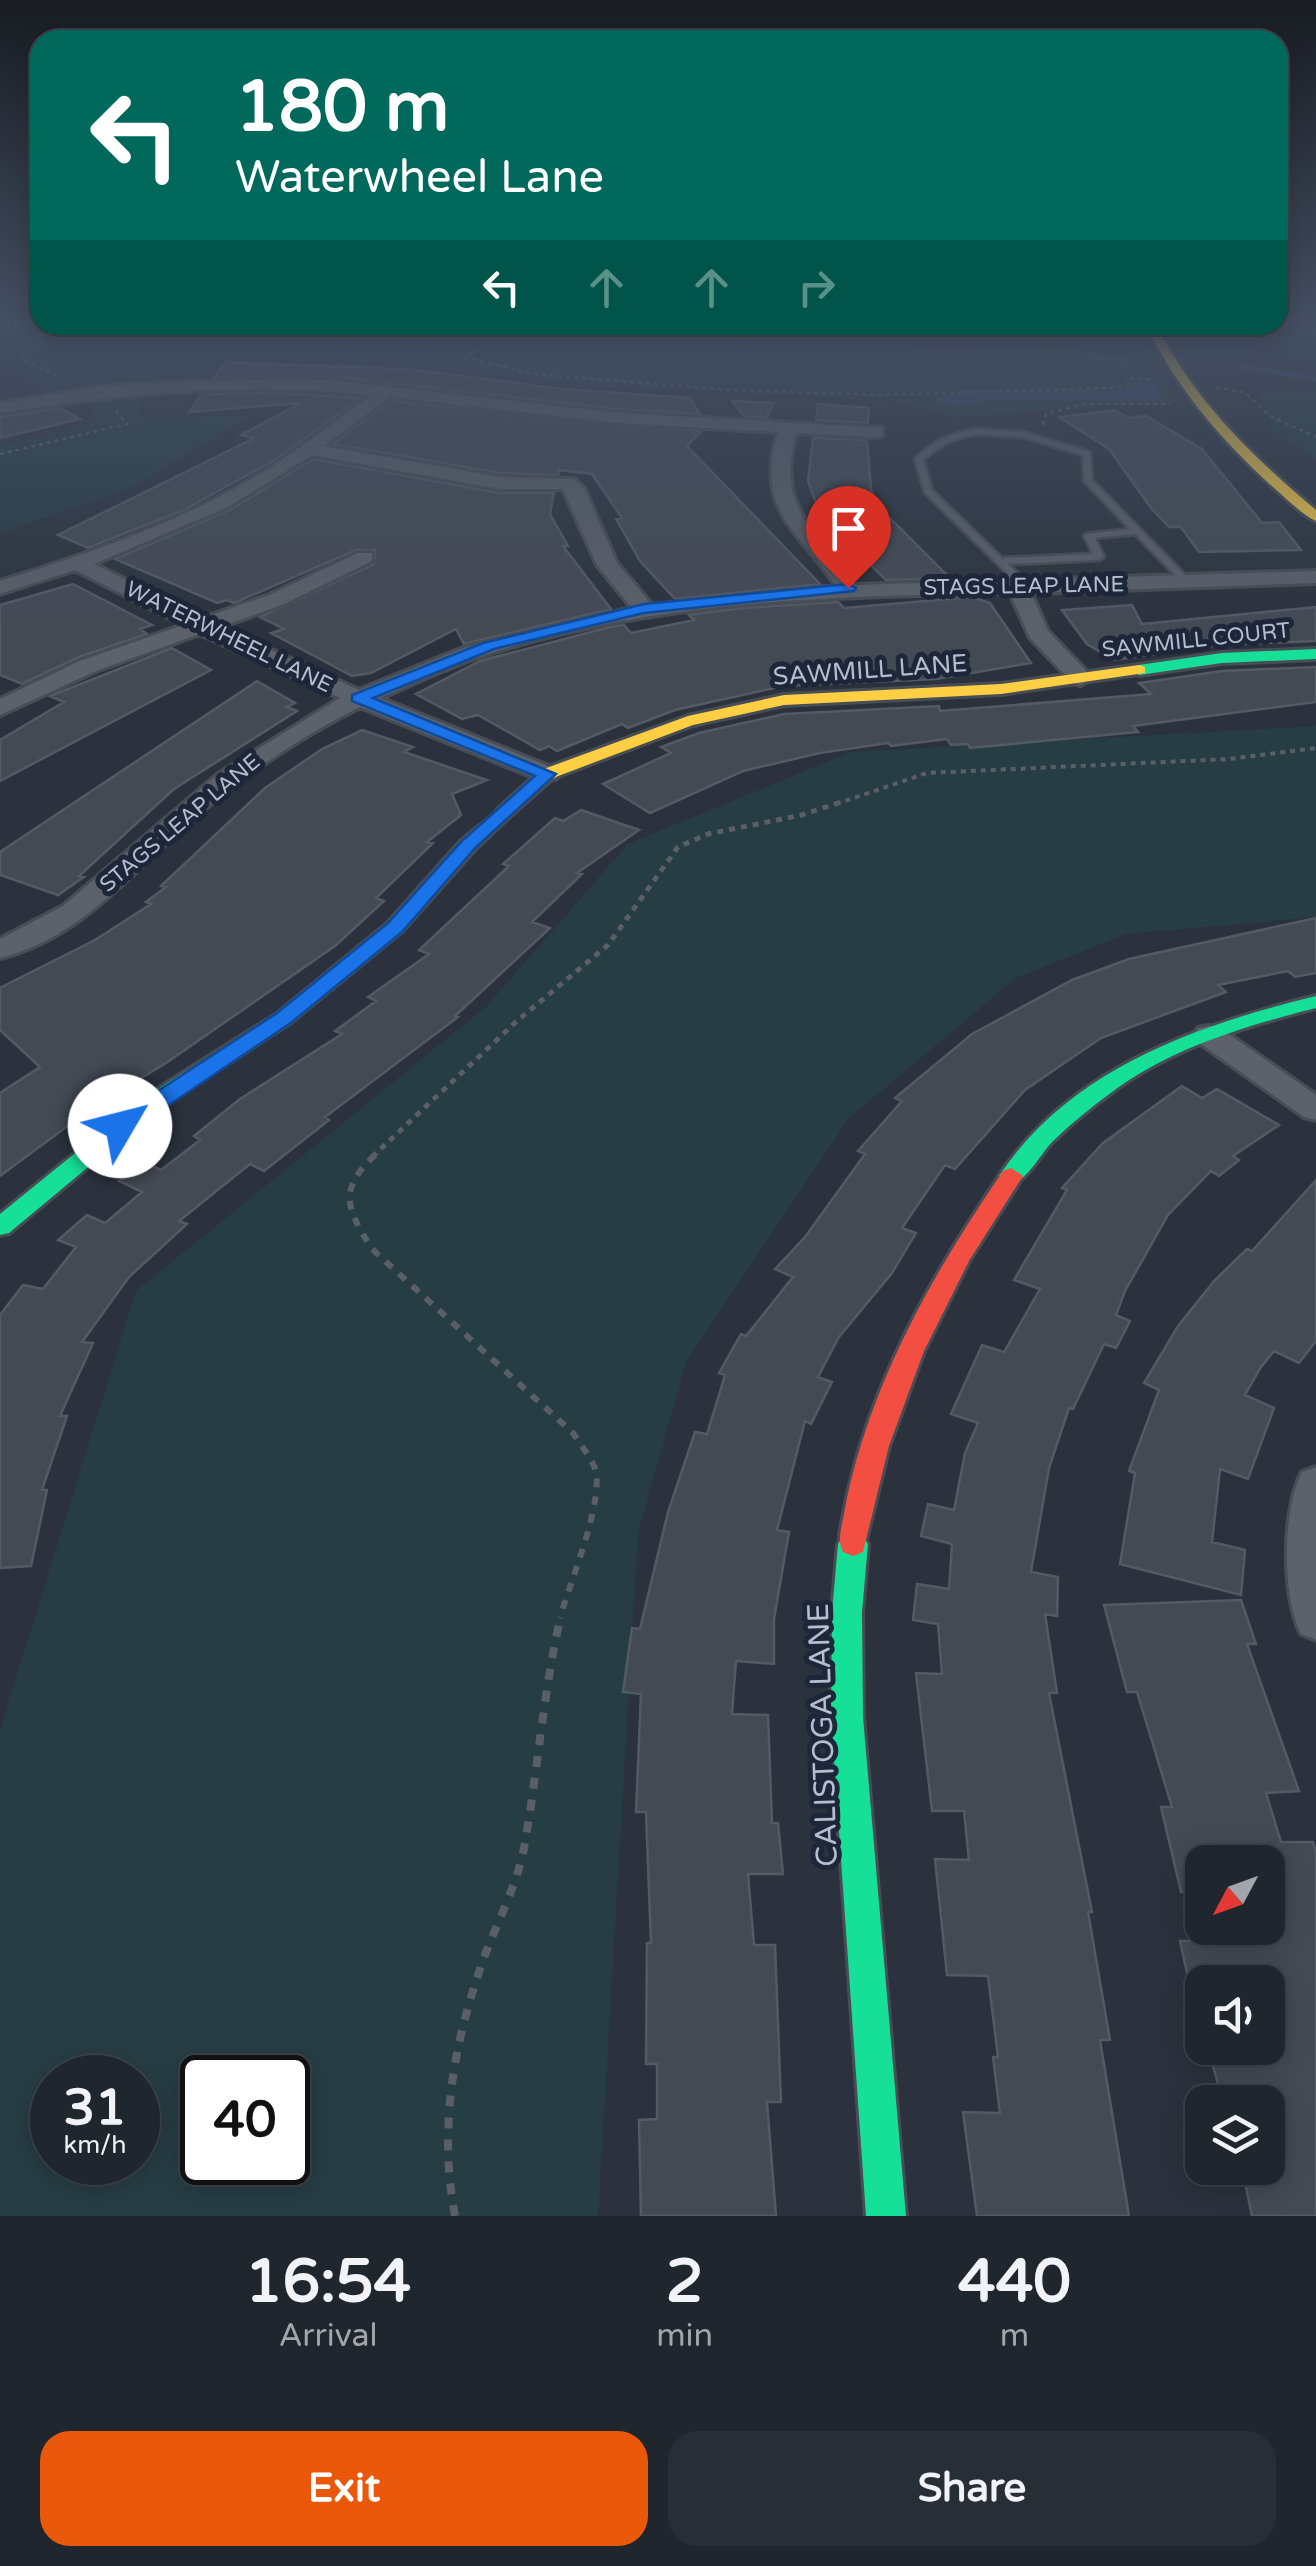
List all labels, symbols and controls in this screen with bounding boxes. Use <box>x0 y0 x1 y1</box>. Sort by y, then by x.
text: 180 m <box>235 66 449 150</box>
icon: left <box>70 70 200 200</box>
text: Waterwheel Lane <box>235 151 604 205</box>
icon: left <box>474 260 529 315</box>
icon: ahead <box>579 260 634 315</box>
icon: ahead <box>684 260 739 315</box>
icon: right <box>789 260 844 315</box>
pin <box>806 486 891 589</box>
icon: arrive <box>821 501 876 556</box>
street label: STAGS LEAP LANE <box>923 571 1125 601</box>
street label: WATERWHEEL LANE <box>122 576 336 698</box>
street label: SAWMILL COURT <box>1101 617 1292 663</box>
street label: SAWMILL LANE <box>772 648 968 692</box>
street label: STAGS LEAP LANE <box>95 749 265 897</box>
position arrow <box>68 1074 172 1178</box>
street label: CALISTOGA LANE <box>800 1603 846 1867</box>
north arrow <box>1185 1845 1285 1945</box>
map controls <box>1185 1845 1285 2185</box>
button: sound <box>1185 1965 1285 2065</box>
speed limit sign: 40 <box>180 2055 310 2185</box>
text: 31 <box>64 2078 126 2138</box>
button: layers <box>1185 2085 1285 2185</box>
text: km/h <box>64 2130 126 2160</box>
text: 16:54 <box>245 2246 411 2318</box>
text: 2 <box>666 2246 703 2318</box>
text: 440 <box>958 2246 1071 2318</box>
text: Arrival <box>279 2317 378 2355</box>
text: min <box>656 2317 713 2355</box>
text: m <box>1000 2317 1029 2355</box>
button: Exit <box>40 2431 648 2546</box>
button: Share <box>668 2431 1276 2546</box>

